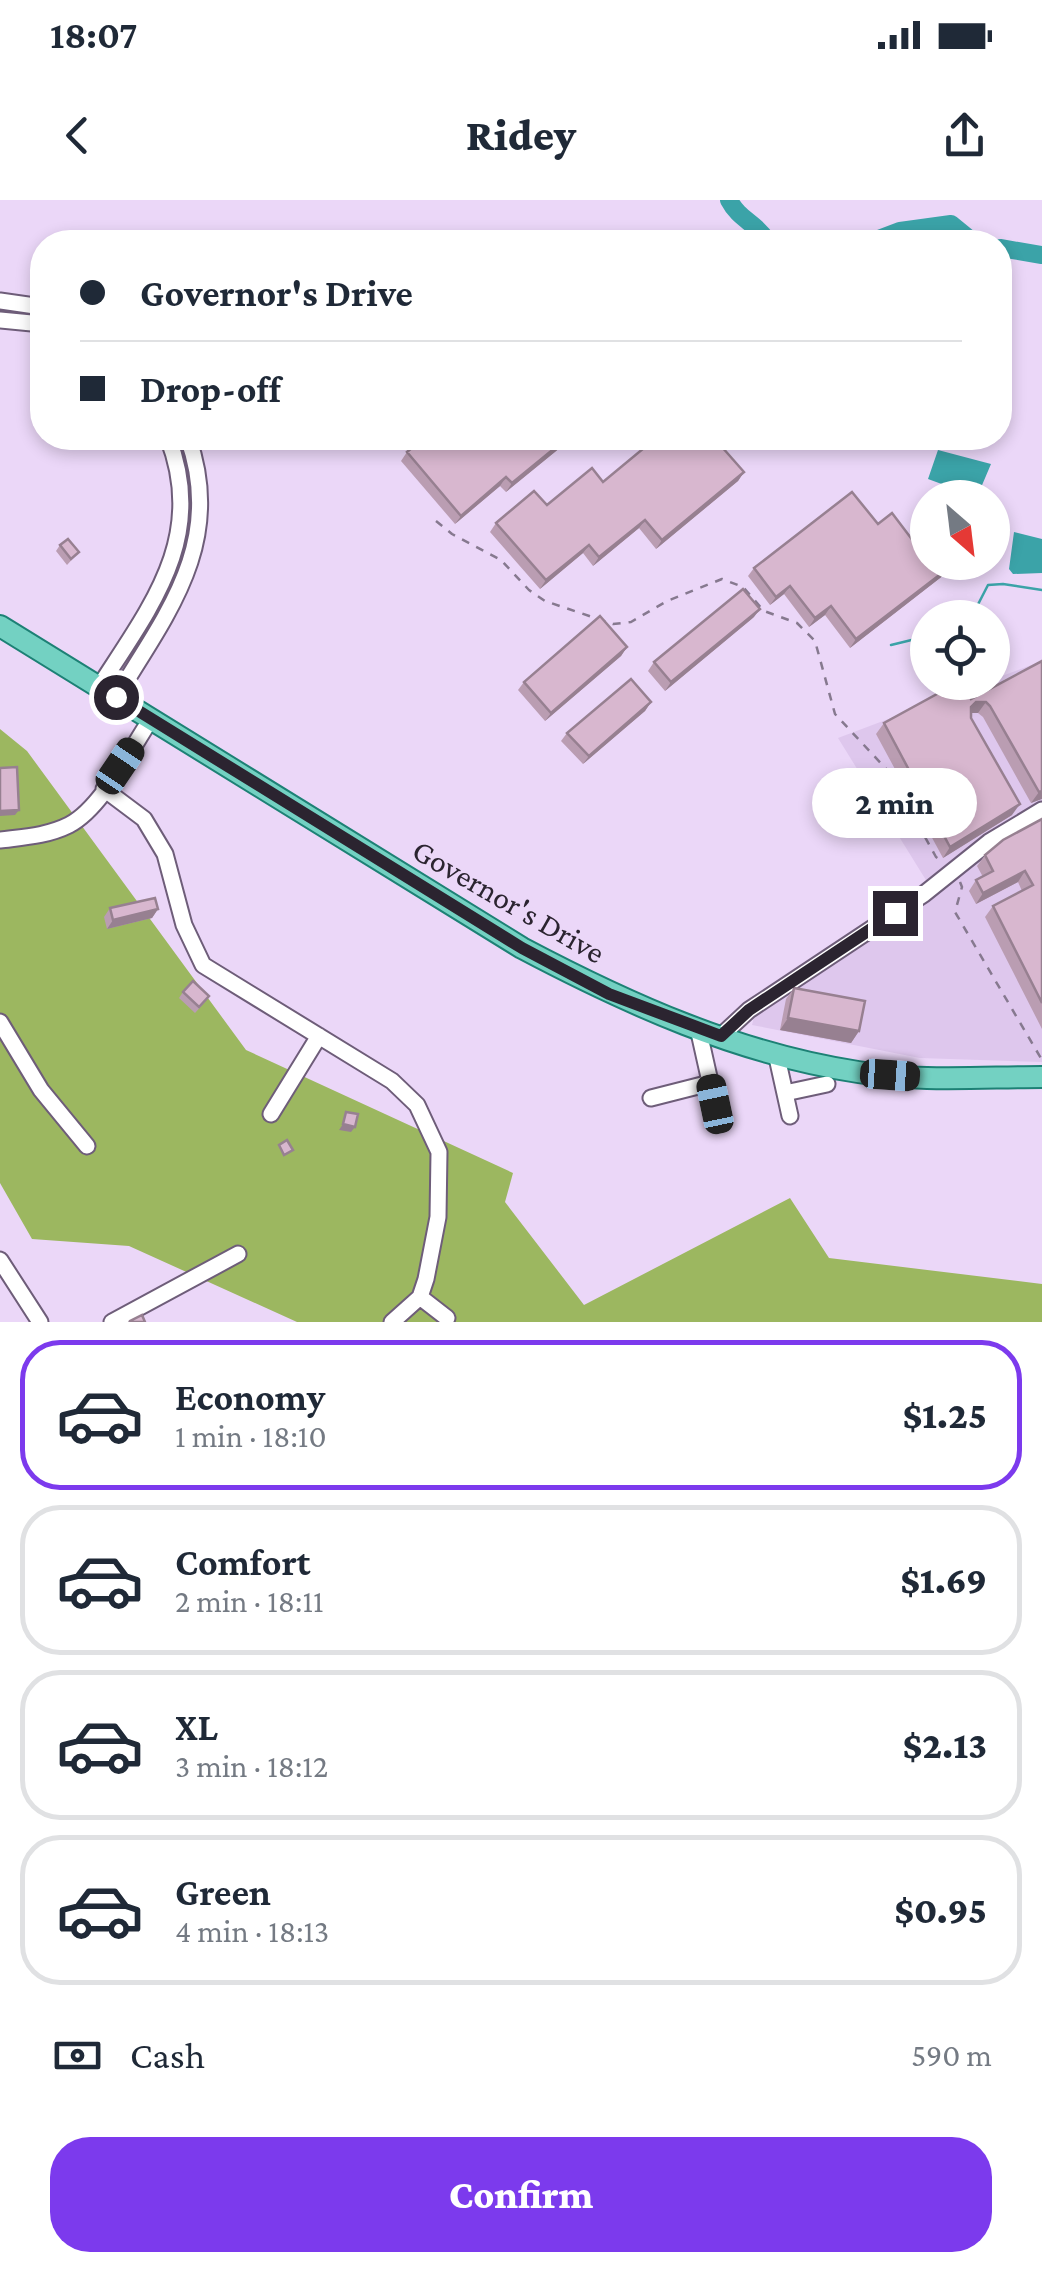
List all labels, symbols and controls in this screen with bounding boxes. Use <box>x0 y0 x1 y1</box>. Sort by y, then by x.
text: 18:07 <box>50 14 137 56</box>
icon: back <box>50 108 105 163</box>
icon: share <box>937 108 992 163</box>
text: Ridey <box>466 110 576 160</box>
text: Governor's Drive <box>140 272 413 314</box>
text: Drop-off <box>140 368 281 410</box>
north arrow <box>910 480 1010 580</box>
map controls <box>910 480 1010 700</box>
button: locate <box>910 600 1010 700</box>
route start <box>94 675 139 720</box>
car <box>91 733 149 799</box>
callout: 2 min <box>812 768 978 838</box>
text: 2 min <box>855 785 934 821</box>
street label: Governor's Drive <box>407 831 611 971</box>
route end <box>873 891 918 936</box>
car <box>859 1058 921 1092</box>
car <box>694 1072 736 1136</box>
icon: car <box>55 1370 145 1460</box>
text: Economy <box>175 1376 325 1418</box>
text: $1.25 <box>902 1394 987 1436</box>
text: 1 min · 18:10 <box>175 1418 326 1454</box>
icon: car <box>55 1535 145 1625</box>
text: Comfort <box>175 1541 311 1583</box>
text: $1.69 <box>900 1559 987 1601</box>
text: 2 min · 18:11 <box>175 1583 324 1619</box>
icon: car <box>55 1700 145 1790</box>
text: XL <box>175 1706 218 1748</box>
text: $2.13 <box>903 1724 987 1766</box>
text: 3 min · 18:12 <box>175 1748 328 1784</box>
icon: car <box>55 1865 145 1955</box>
text: Green <box>175 1871 271 1913</box>
text: $0.95 <box>894 1889 987 1931</box>
text: 4 min · 18:13 <box>175 1913 329 1949</box>
icon: cash <box>50 2028 105 2083</box>
text: Cash <box>130 2034 205 2076</box>
text: 590 m <box>911 2037 992 2073</box>
button: Confirm <box>50 2137 992 2252</box>

